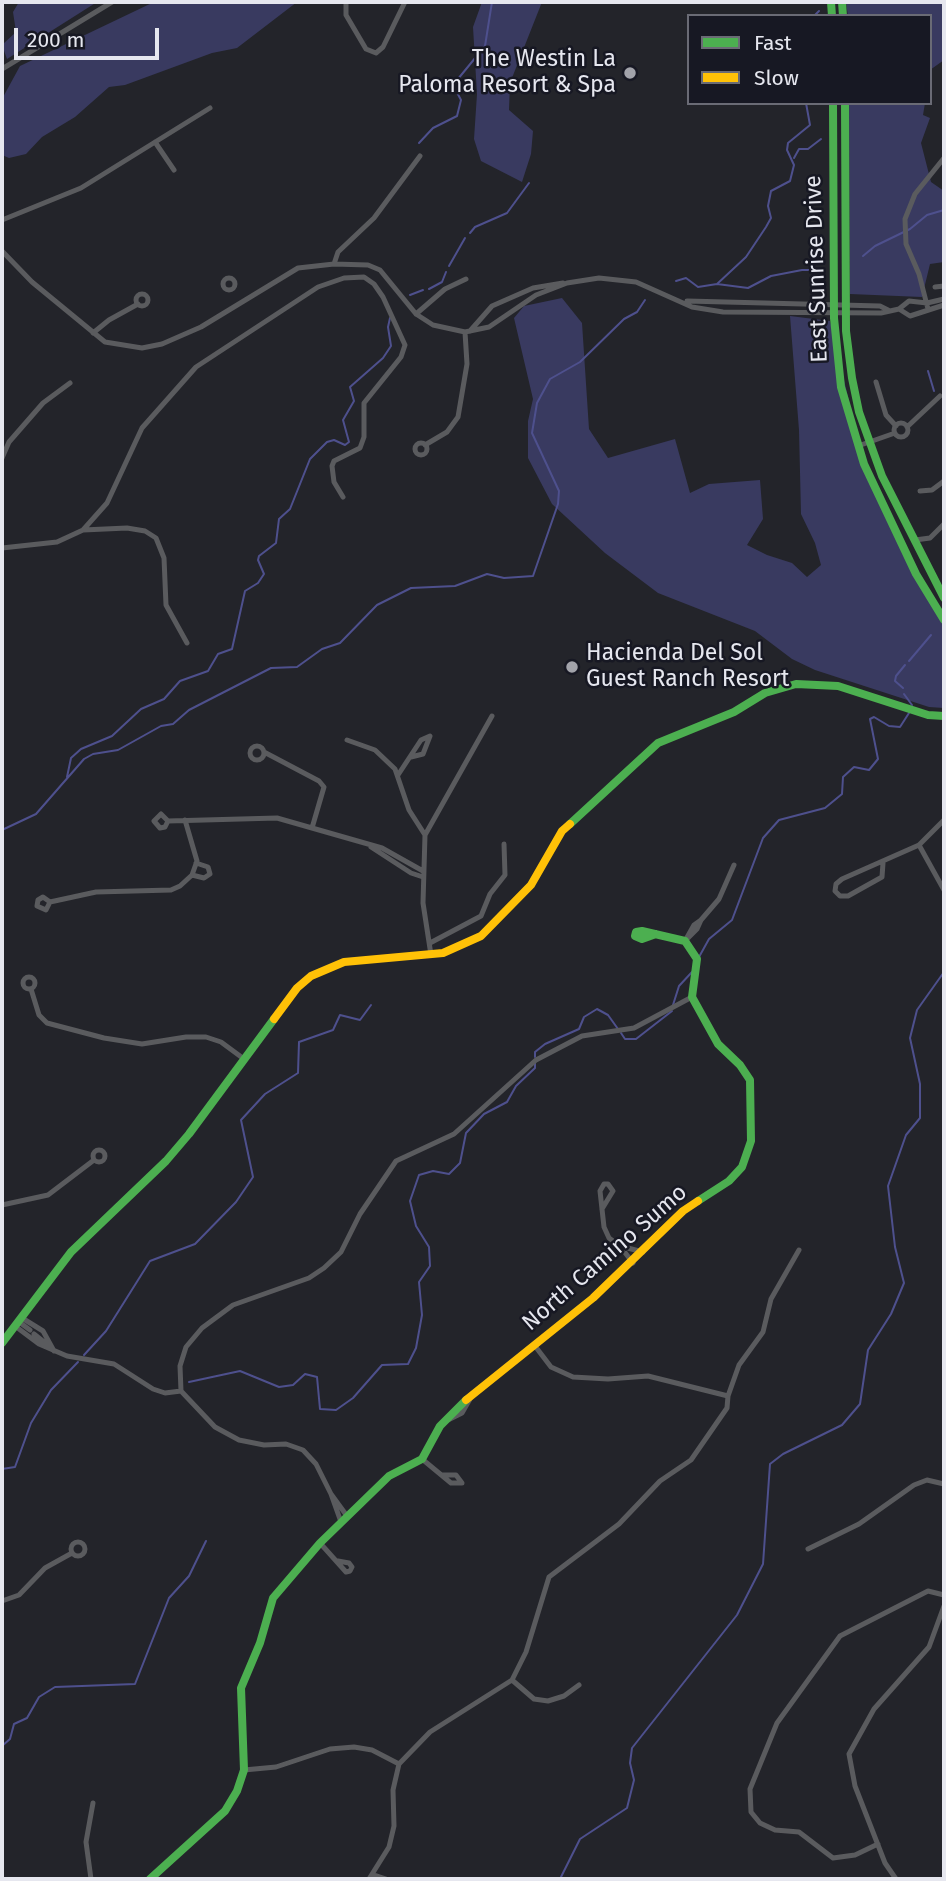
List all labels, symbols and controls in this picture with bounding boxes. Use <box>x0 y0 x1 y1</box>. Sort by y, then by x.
scale bar <box>18 14 163 58</box>
legend <box>687 14 932 105</box>
text: 200 m <box>27 27 84 53</box>
text: Fast <box>754 30 792 56</box>
place label: The Westin La Paloma Resort & Spa <box>398 46 616 100</box>
marker: The Westin La Paloma Resort & Spa <box>622 65 638 81</box>
text: Slow <box>754 65 799 91</box>
street label: East Sunrise Drive <box>800 175 834 363</box>
place label: Hacienda Del Sol Guest Ranch Resort <box>586 640 789 694</box>
marker: Hacienda Del Sol Guest Ranch Resort <box>564 659 580 675</box>
street label: North Camino Sumo <box>517 1179 693 1337</box>

